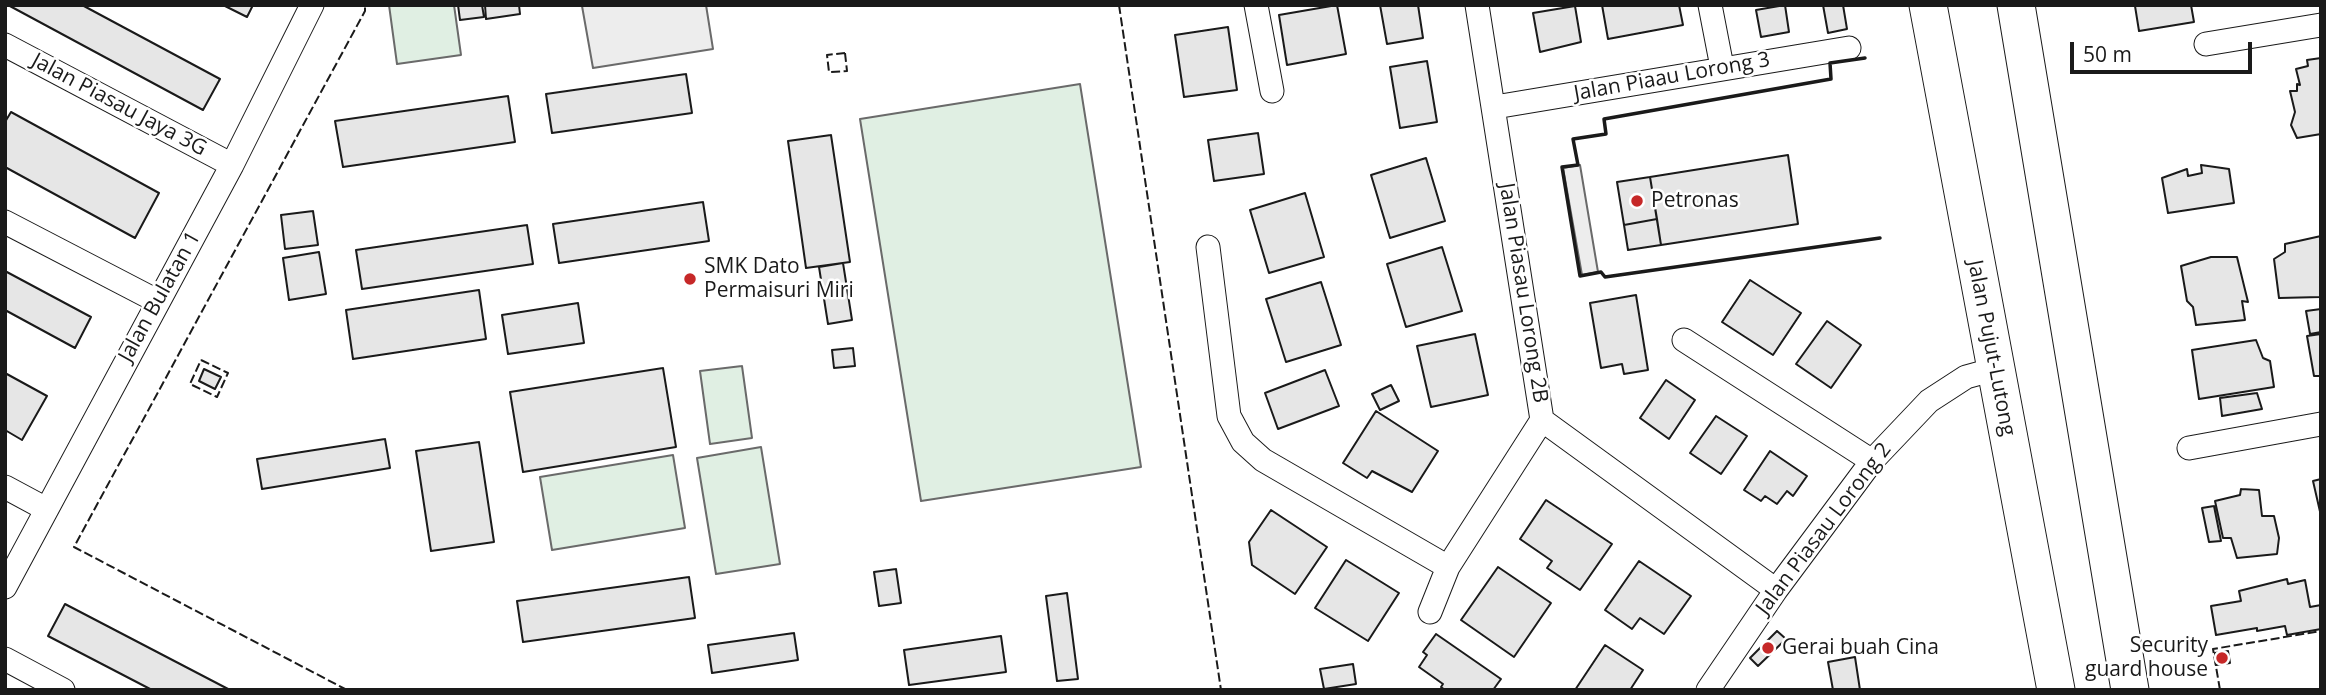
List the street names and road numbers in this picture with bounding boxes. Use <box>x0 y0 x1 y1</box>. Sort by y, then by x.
street label: Jalan Piaau Lorong 3 <box>1572 47 1772 107</box>
street label: Jalan Piasau Jaya 3G <box>27 48 211 162</box>
street label: Jalan Piasau Lorong 2B <box>1493 181 1553 405</box>
street label: Jalan Bulatan 1 <box>114 227 206 367</box>
street label: Jalan Pujut-Lutong <box>1962 258 2020 438</box>
street label: Jalan Piasau Lorong 2 <box>1751 438 1897 620</box>

